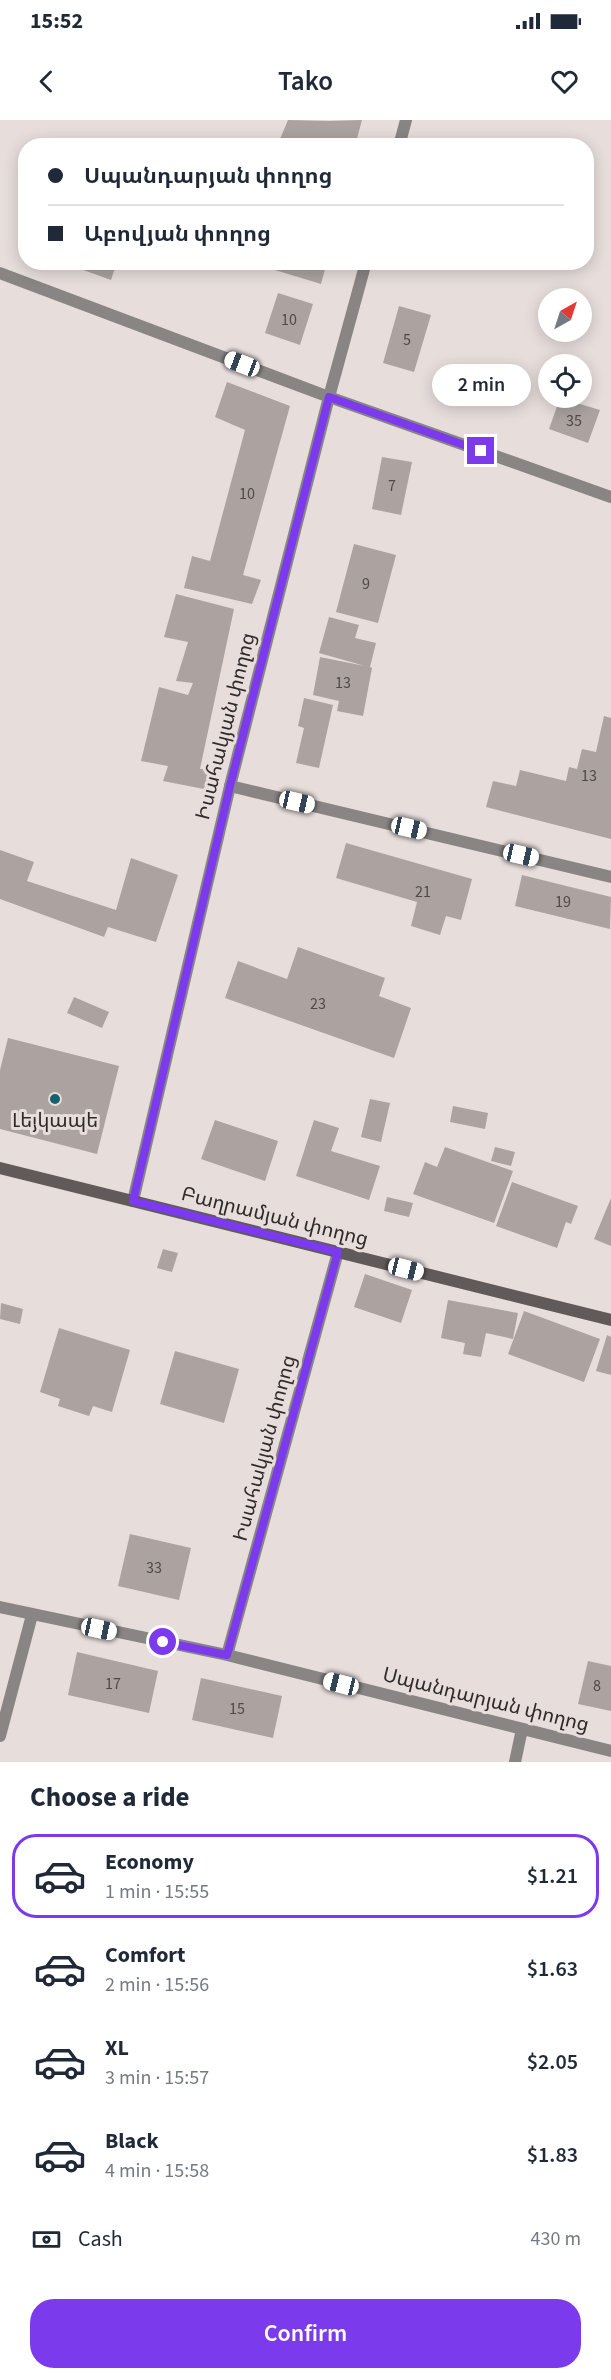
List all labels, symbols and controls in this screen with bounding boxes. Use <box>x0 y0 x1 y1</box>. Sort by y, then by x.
text: 15:52 <box>30 5 83 37</box>
text: Tako <box>278 62 333 101</box>
icon: back <box>30 65 63 98</box>
icon: heart <box>548 65 581 98</box>
text: Սպանդարյան փողոց <box>84 160 333 192</box>
text: Աբովյան փողոց <box>84 218 271 250</box>
north arrow <box>538 288 592 342</box>
map controls <box>538 288 592 408</box>
house number: 10 <box>281 309 297 331</box>
house number: 5 <box>403 329 411 351</box>
car <box>222 349 262 379</box>
button: locate <box>538 354 592 408</box>
callout: 2 min <box>432 364 530 406</box>
text: 2 min <box>458 371 505 399</box>
house number: 35 <box>566 410 582 432</box>
route end <box>467 437 494 464</box>
house number: 7 <box>388 475 396 497</box>
house number: 10 <box>239 483 255 505</box>
house number: 9 <box>362 573 370 595</box>
street label: Իսահակյան փողոց <box>189 630 263 823</box>
house number: 13 <box>335 672 351 694</box>
house number: 13 <box>581 765 597 787</box>
car <box>277 789 317 815</box>
car <box>389 815 429 841</box>
car <box>501 842 541 868</box>
house number: 21 <box>415 881 431 903</box>
house number: 19 <box>555 891 571 913</box>
house number: 23 <box>310 993 326 1015</box>
marker: Լեյկապե <box>48 1092 62 1106</box>
place label: Լեյկապե <box>12 1107 98 1135</box>
street label: Բաղրամյան փողոց <box>178 1180 371 1254</box>
car <box>386 1256 426 1282</box>
street label: Իսահակյան փողոց <box>227 1352 303 1544</box>
house number: 33 <box>146 1557 162 1579</box>
car <box>80 1616 118 1642</box>
route start <box>149 1628 176 1655</box>
street label: Սպանդարյան փողոց <box>379 1661 592 1739</box>
car <box>321 1671 361 1697</box>
house number: 17 <box>105 1673 121 1695</box>
house number: 8 <box>593 1675 601 1697</box>
house number: 15 <box>229 1698 245 1720</box>
text: Choose a ride <box>30 1778 190 1817</box>
text: Economy <box>105 1846 194 1878</box>
icon: car <box>33 1849 87 1903</box>
text: $1.21 <box>527 1860 578 1892</box>
text: 1 min · 15:55 <box>105 1878 209 1906</box>
text: Comfort <box>105 1939 186 1971</box>
icon: car <box>33 1942 87 1996</box>
text: $1.63 <box>527 1953 578 1985</box>
text: 2 min · 15:56 <box>105 1971 209 1999</box>
text: XL <box>105 2032 129 2064</box>
icon: car <box>33 2035 87 2089</box>
text: $2.05 <box>527 2046 578 2078</box>
text: 3 min · 15:57 <box>105 2064 209 2092</box>
text: Black <box>105 2125 159 2157</box>
icon: car <box>33 2128 87 2182</box>
text: $1.83 <box>527 2139 578 2171</box>
text: 4 min · 15:58 <box>105 2157 209 2185</box>
icon: cash <box>30 2223 63 2256</box>
text: Cash <box>78 2223 123 2255</box>
text: 430 m <box>531 2225 581 2253</box>
button: Confirm <box>30 2299 581 2368</box>

